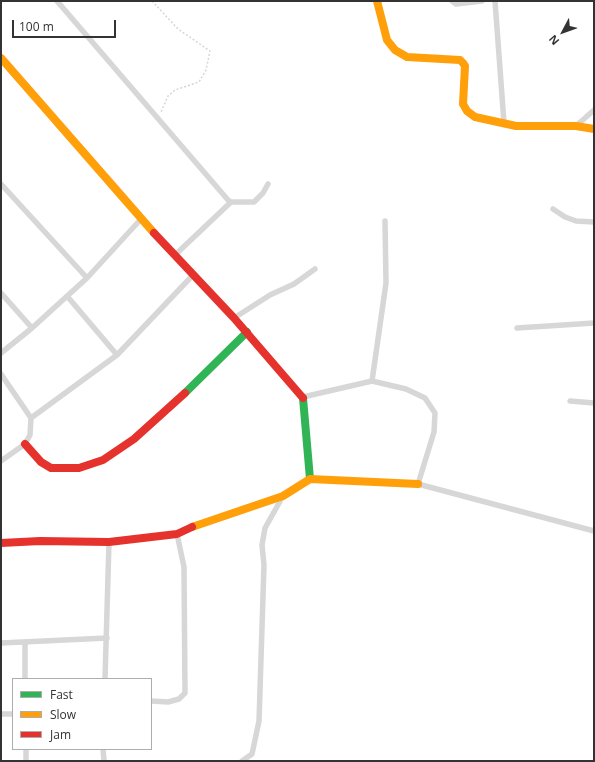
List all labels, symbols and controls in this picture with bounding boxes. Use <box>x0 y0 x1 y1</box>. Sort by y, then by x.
scale bar <box>14 12 118 38</box>
north arrow <box>543 12 583 52</box>
text: 100 m <box>19 18 54 35</box>
text: N <box>545 32 562 49</box>
legend <box>12 678 152 750</box>
text: Fast <box>50 686 73 703</box>
text: Slow <box>50 706 76 723</box>
text: Jam <box>50 726 71 743</box>

